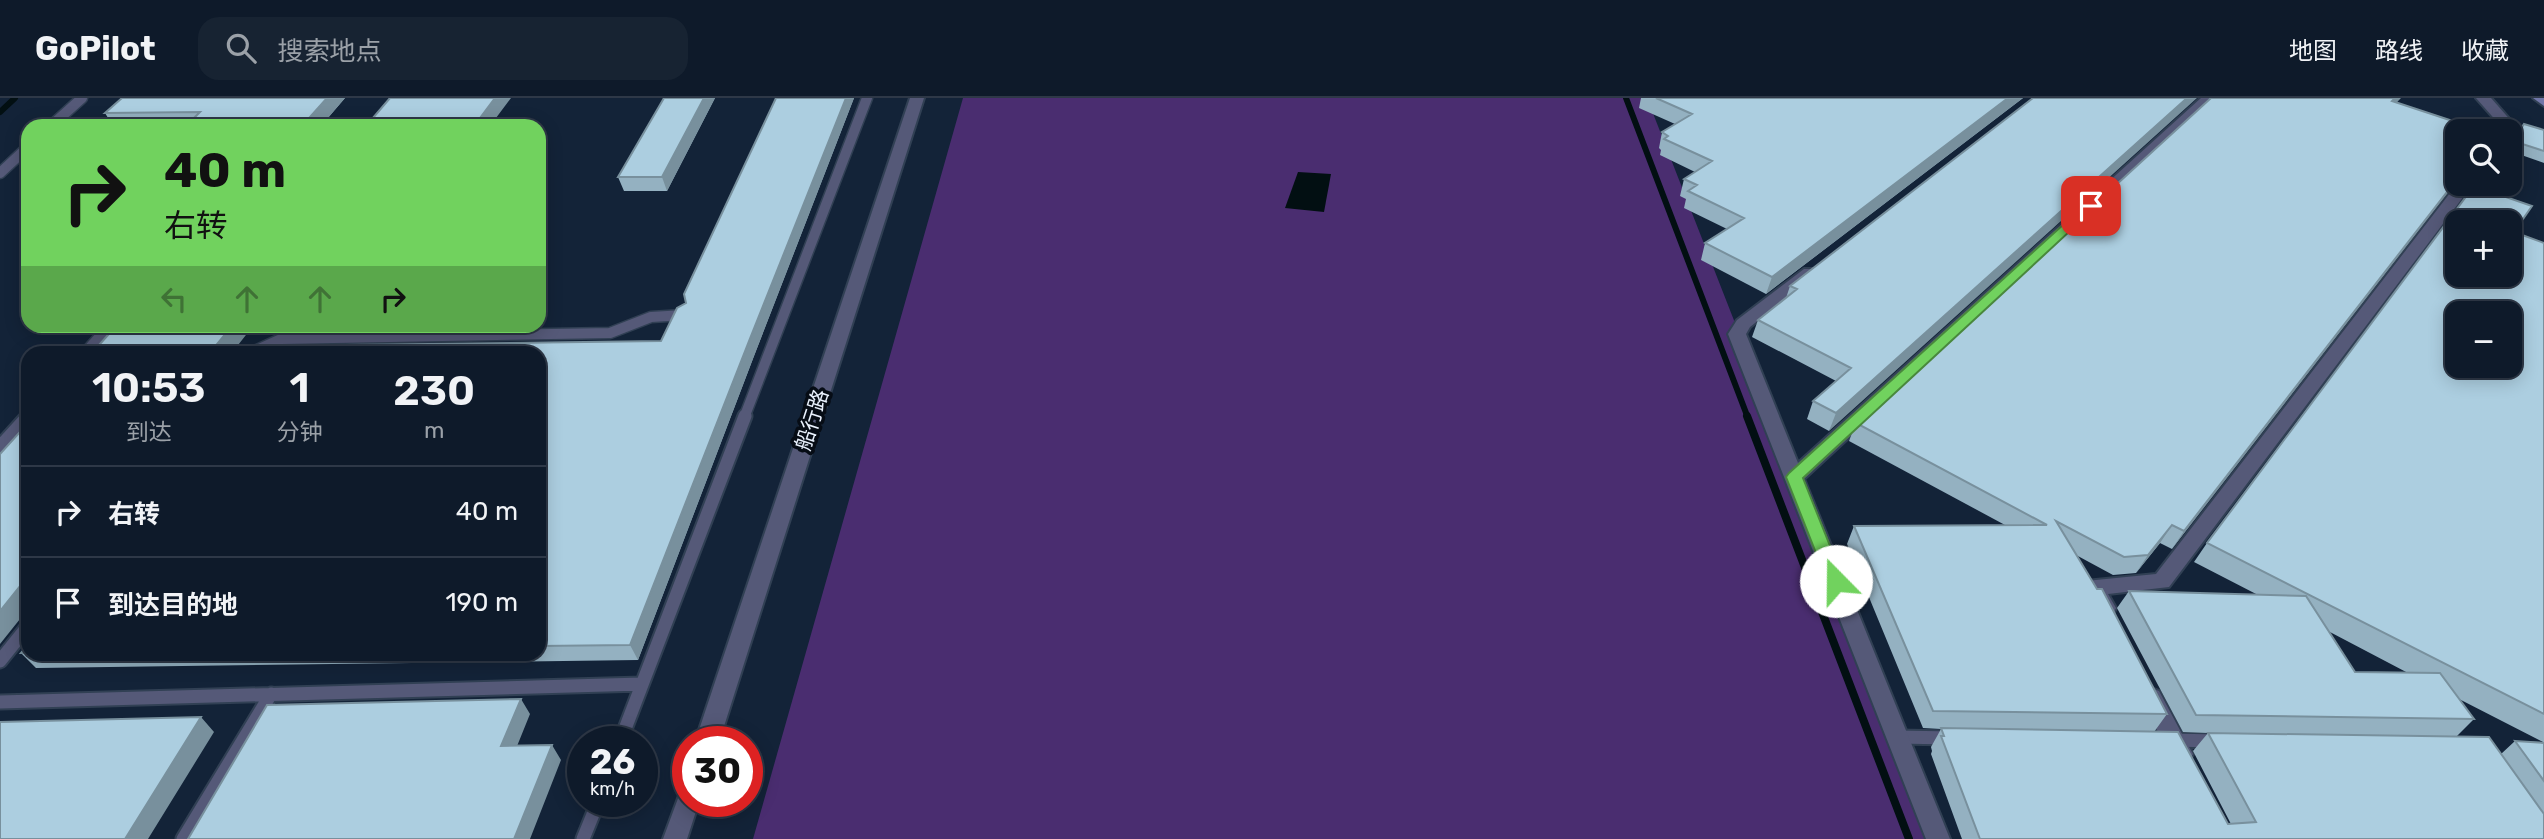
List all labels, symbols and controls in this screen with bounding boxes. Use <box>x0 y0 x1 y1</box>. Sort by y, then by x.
search box <box>198 17 688 80</box>
text: GoPilot <box>35 29 156 68</box>
icon: search <box>222 29 260 67</box>
text: 搜索地点 <box>278 36 382 67</box>
text: 地图 <box>2289 37 2337 65</box>
text: 路线 <box>2375 37 2423 65</box>
text: 收藏 <box>2461 37 2509 65</box>
map controls <box>2445 119 2522 378</box>
button: search <box>2445 119 2522 196</box>
text: 40 m <box>164 141 286 199</box>
icon: right <box>49 147 140 238</box>
pin <box>2061 176 2121 236</box>
icon: arrive <box>2072 187 2110 225</box>
text: 右转 <box>164 207 228 245</box>
button: + <box>2445 210 2522 287</box>
icon: left <box>155 280 193 318</box>
icon: ahead <box>228 280 266 318</box>
icon: ahead <box>301 280 339 318</box>
icon: right <box>374 280 412 318</box>
button: − <box>2445 301 2522 378</box>
text: 10:53 <box>92 363 206 413</box>
text: 1 <box>289 363 310 413</box>
text: 230 <box>393 366 475 416</box>
street label: 船行路 <box>790 386 833 454</box>
text: m <box>424 416 444 444</box>
text: 到达 <box>126 418 172 446</box>
text: 分钟 <box>276 418 322 446</box>
icon: right <box>49 493 87 531</box>
text: 40 m <box>456 496 518 527</box>
text: 右转 <box>108 499 160 530</box>
position arrow <box>1799 544 1873 618</box>
icon: arrive <box>49 584 87 622</box>
text: 190 m <box>445 587 518 618</box>
text: 到达目的地 <box>108 590 238 621</box>
speed limit sign: 30 <box>672 726 763 817</box>
text: 26 <box>590 741 635 783</box>
text: km/h <box>590 778 635 800</box>

